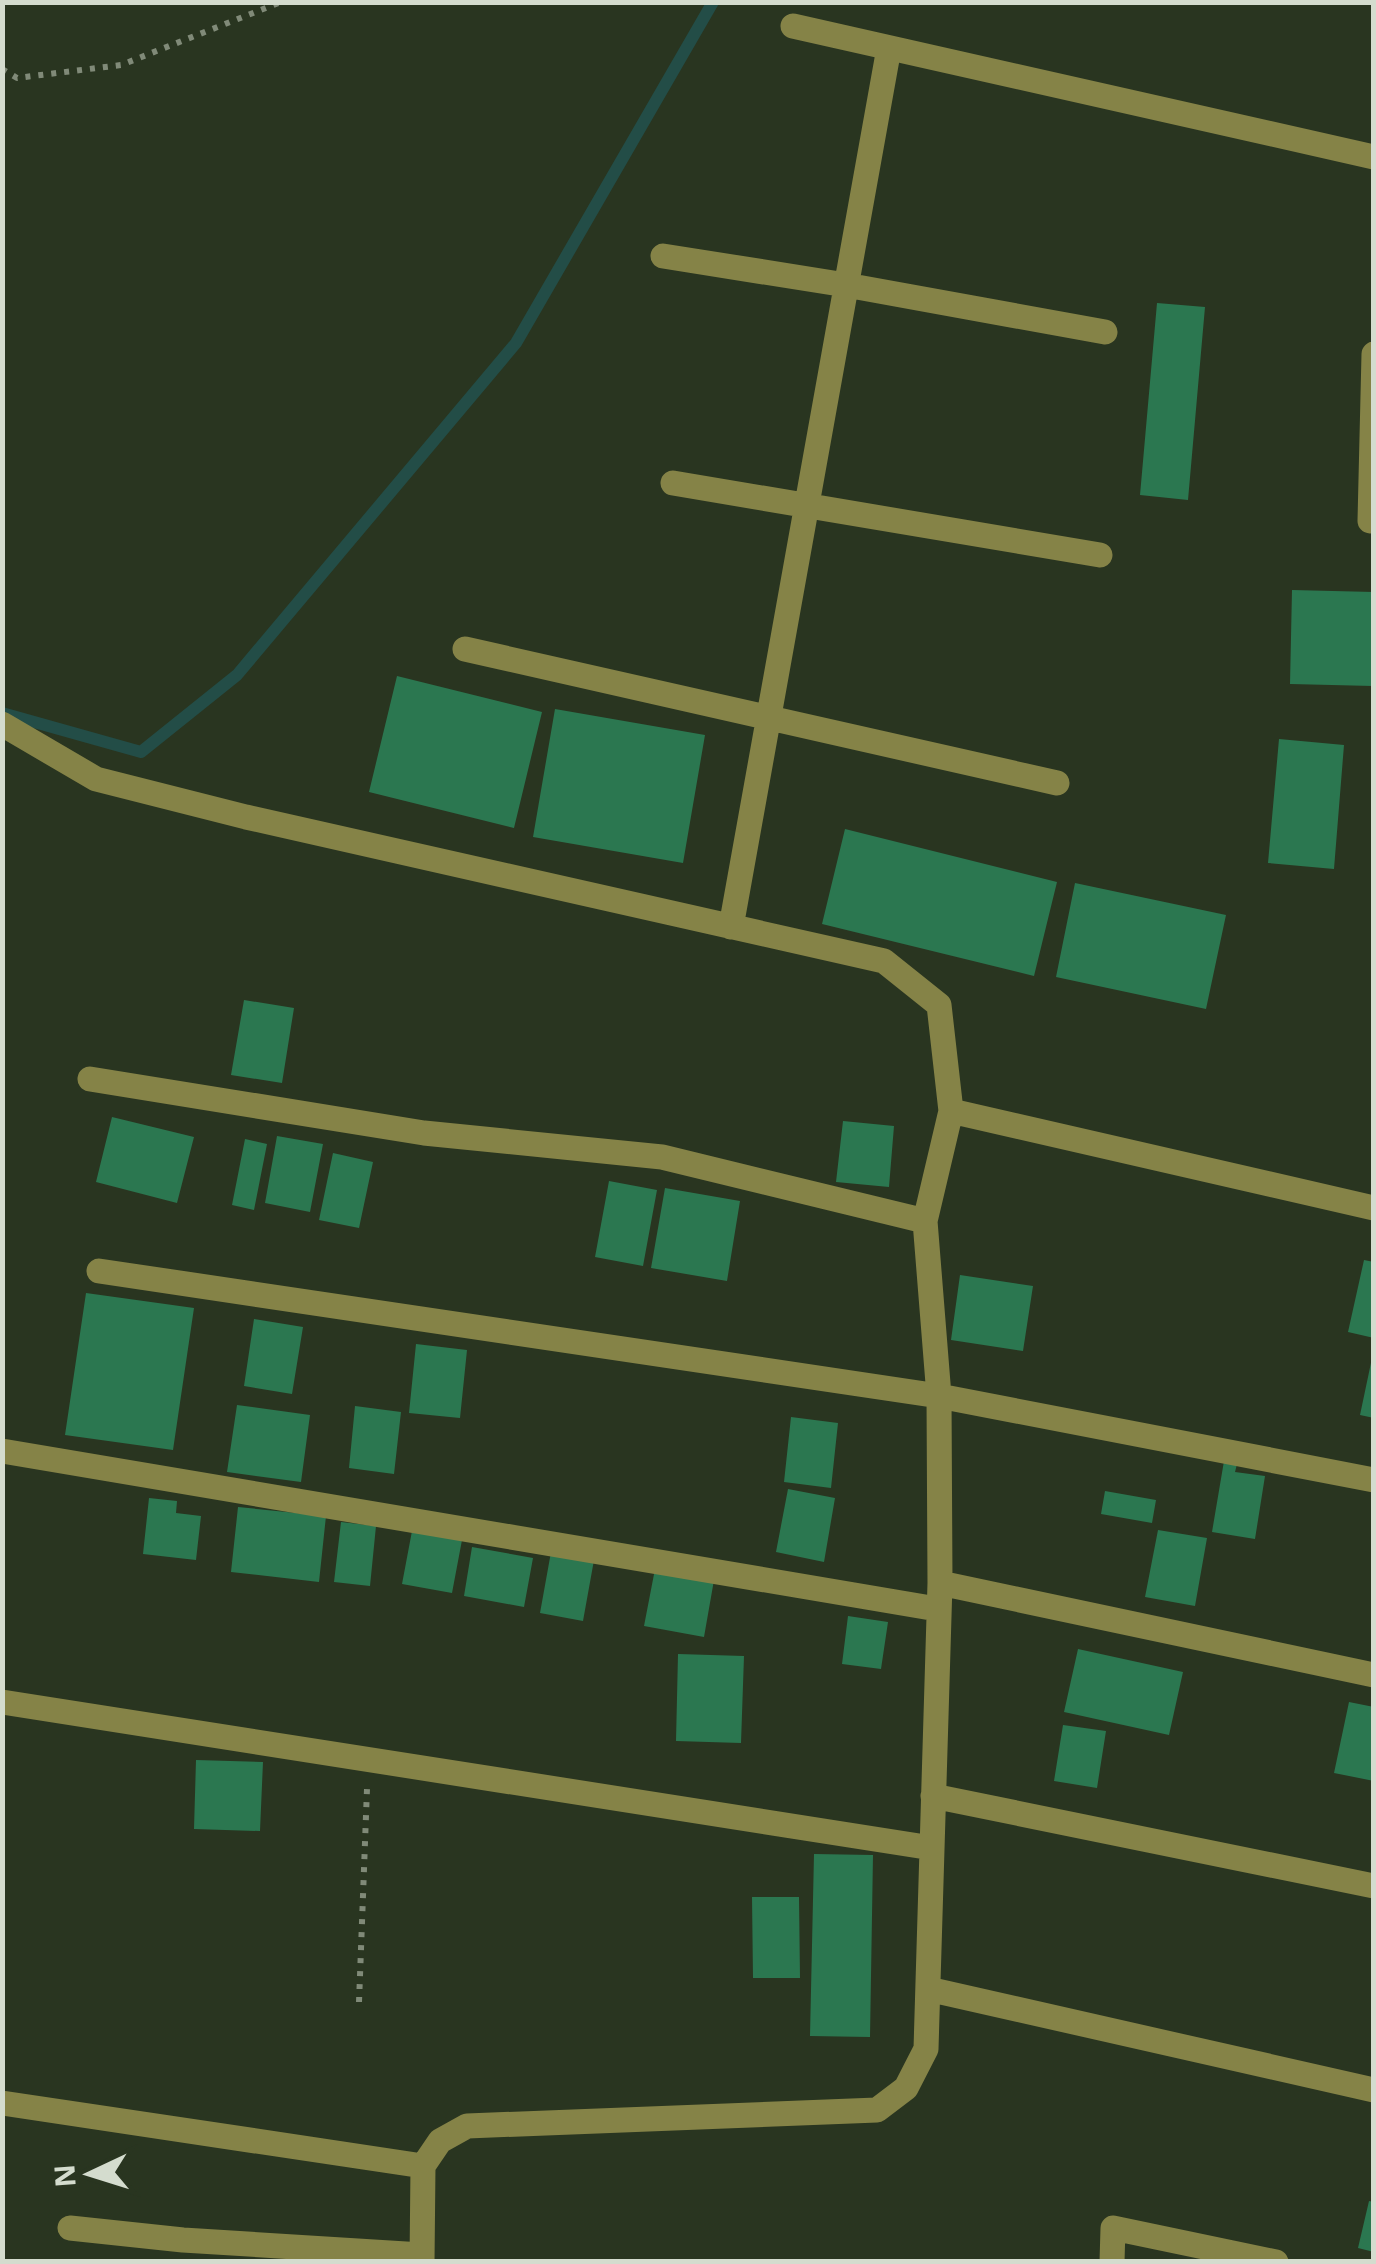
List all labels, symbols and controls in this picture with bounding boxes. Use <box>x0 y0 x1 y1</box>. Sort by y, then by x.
north arrow <box>40 2124 140 2224</box>
text: N <box>44 2163 84 2188</box>

